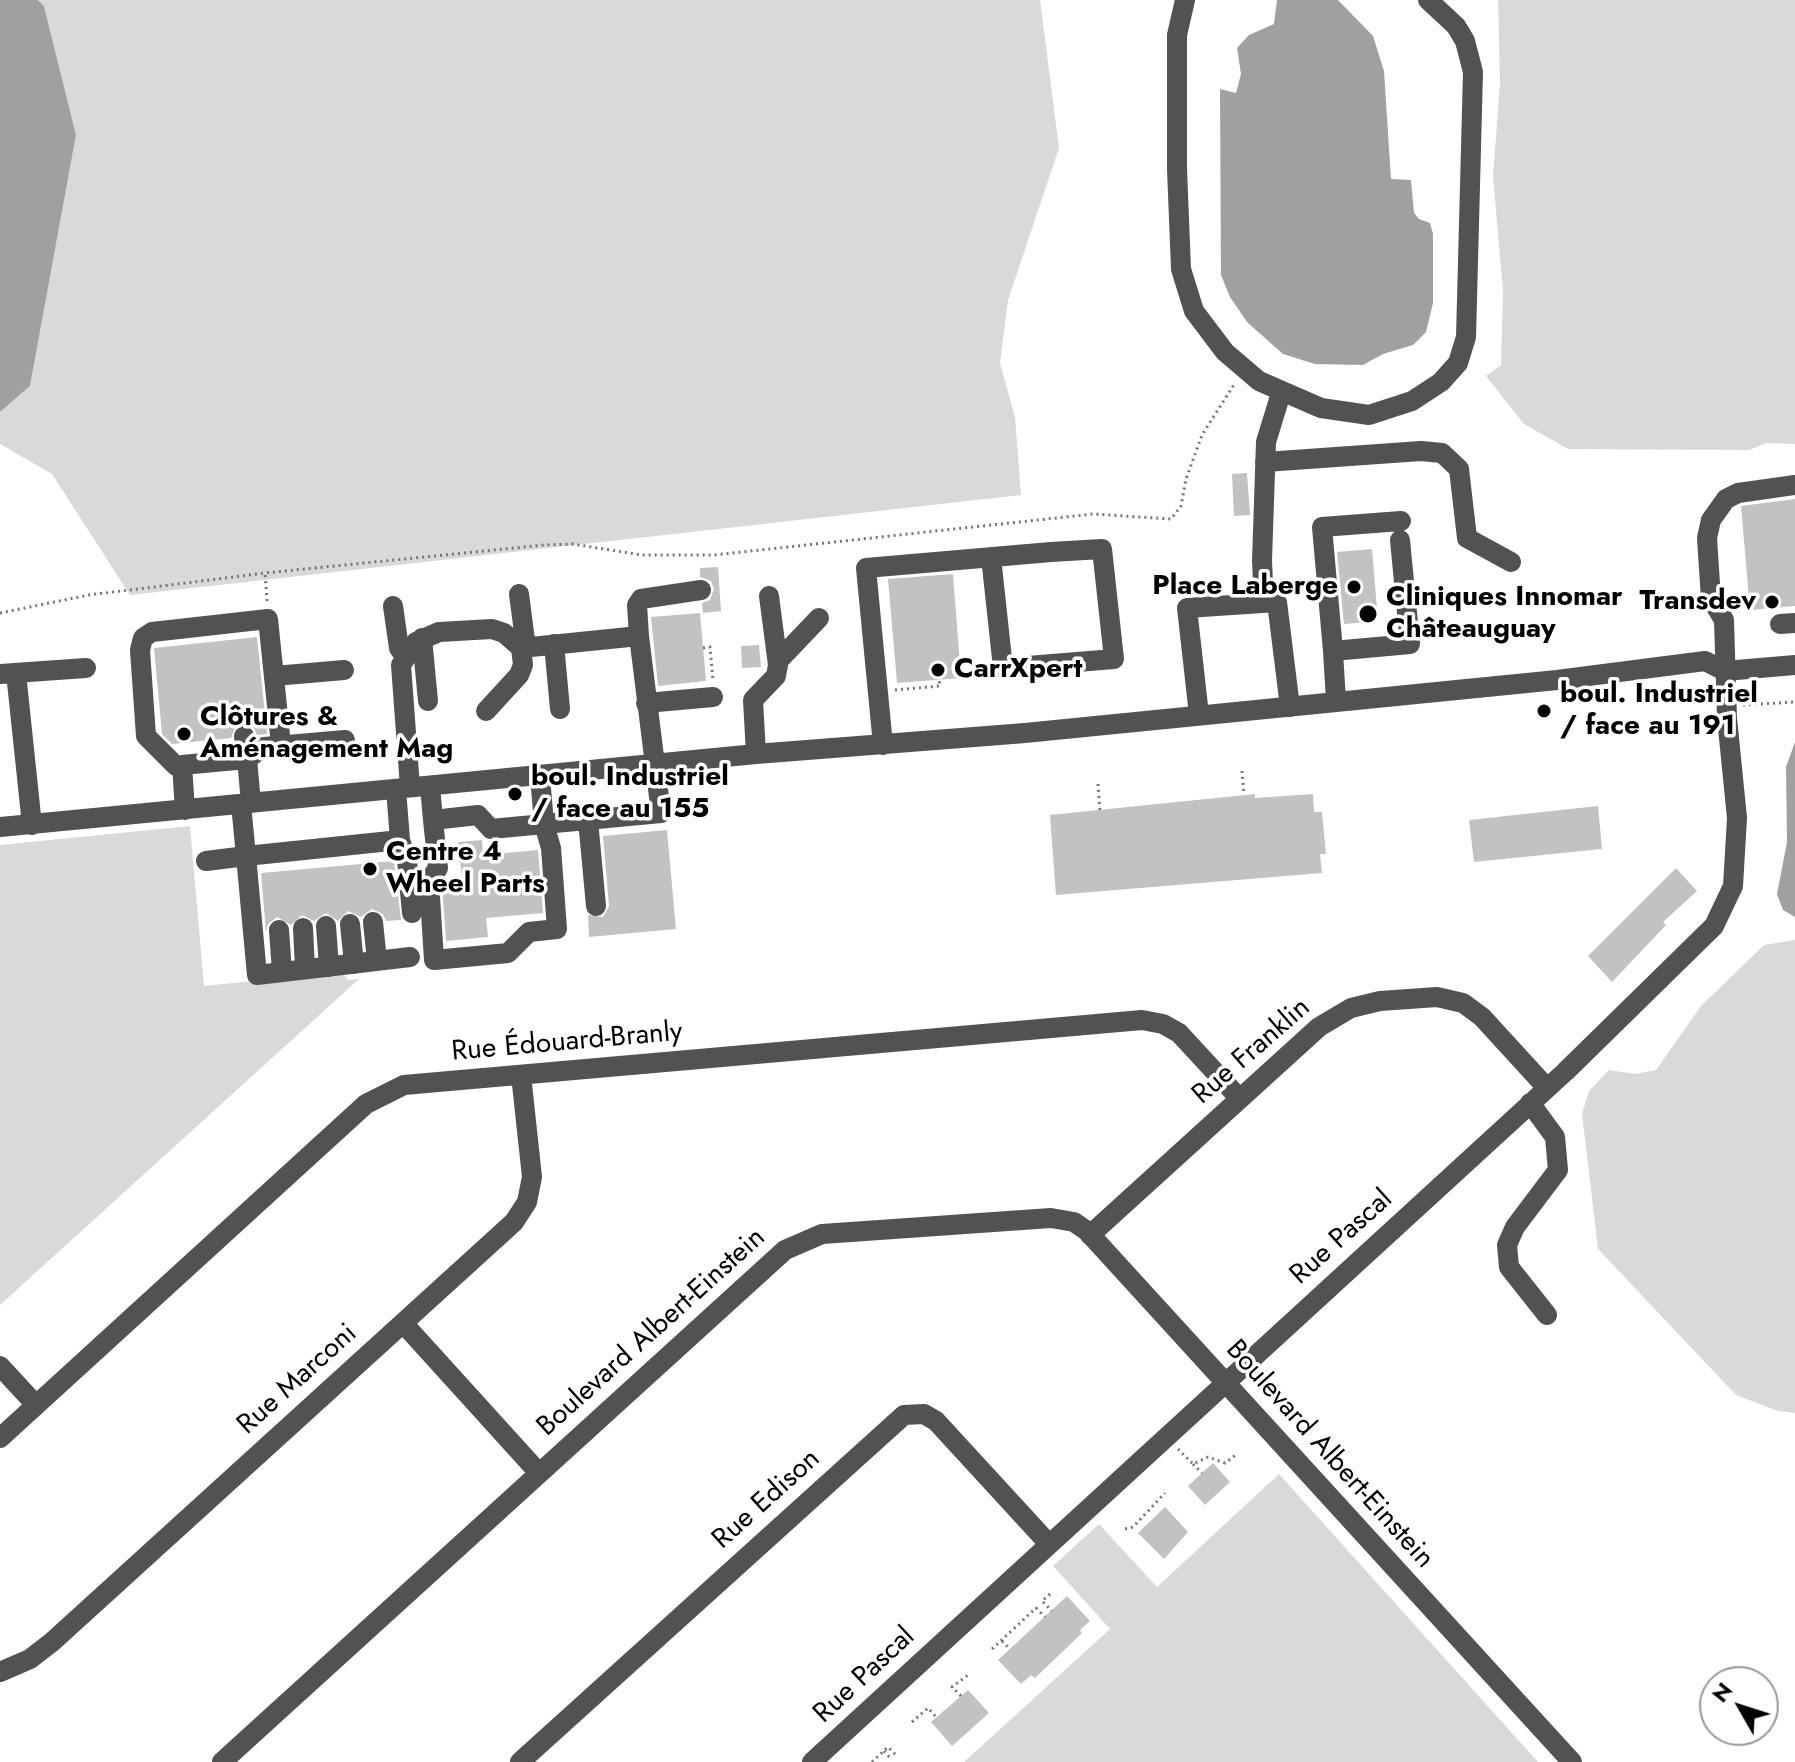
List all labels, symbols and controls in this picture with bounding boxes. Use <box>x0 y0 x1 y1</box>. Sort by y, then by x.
place label: Place Laberge <box>1152 570 1338 604</box>
marker: Place Laberge <box>1345 578 1363 596</box>
place label: Cliniques Innomar Châteauguay <box>1386 581 1623 647</box>
place label: Transdev <box>1639 585 1756 619</box>
marker: Transdev <box>1763 593 1781 611</box>
marker: Cliniques Innomar Châteauguay <box>1357 603 1379 625</box>
place label: CarrXpert <box>954 653 1082 687</box>
marker: CarrXpert <box>929 661 947 679</box>
place label: boul. Industriel / face au 191 <box>1560 678 1758 744</box>
place label: Clôtures & Aménagement Mag <box>200 701 453 767</box>
marker: boul. Industriel / face au 191 <box>1535 702 1553 720</box>
marker: Clôtures & Aménagement Mag <box>175 725 193 743</box>
place label: boul. Industriel / face au 155 <box>531 761 729 827</box>
marker: boul. Industriel / face au 155 <box>506 785 524 803</box>
place label: Centre 4 Wheel Parts <box>386 836 545 902</box>
marker: Centre 4 Wheel Parts <box>361 860 379 878</box>
street label: Rue Franklin <box>1186 992 1318 1112</box>
street label: Rue Édouard-Branly <box>450 1016 684 1070</box>
street label: Rue Pascal <box>1284 1183 1400 1293</box>
street label: Boulevard Albert-Einstein <box>531 1222 773 1444</box>
street label: Rue Marconi <box>231 1318 365 1442</box>
street label: Boulevard Albert-Einstein <box>1218 1334 1440 1576</box>
street label: Rue Edison <box>706 1443 828 1557</box>
street label: Rue Pascal <box>808 1621 922 1731</box>
north arrow <box>1699 1666 1779 1746</box>
text: N <box>1704 1675 1740 1709</box>

